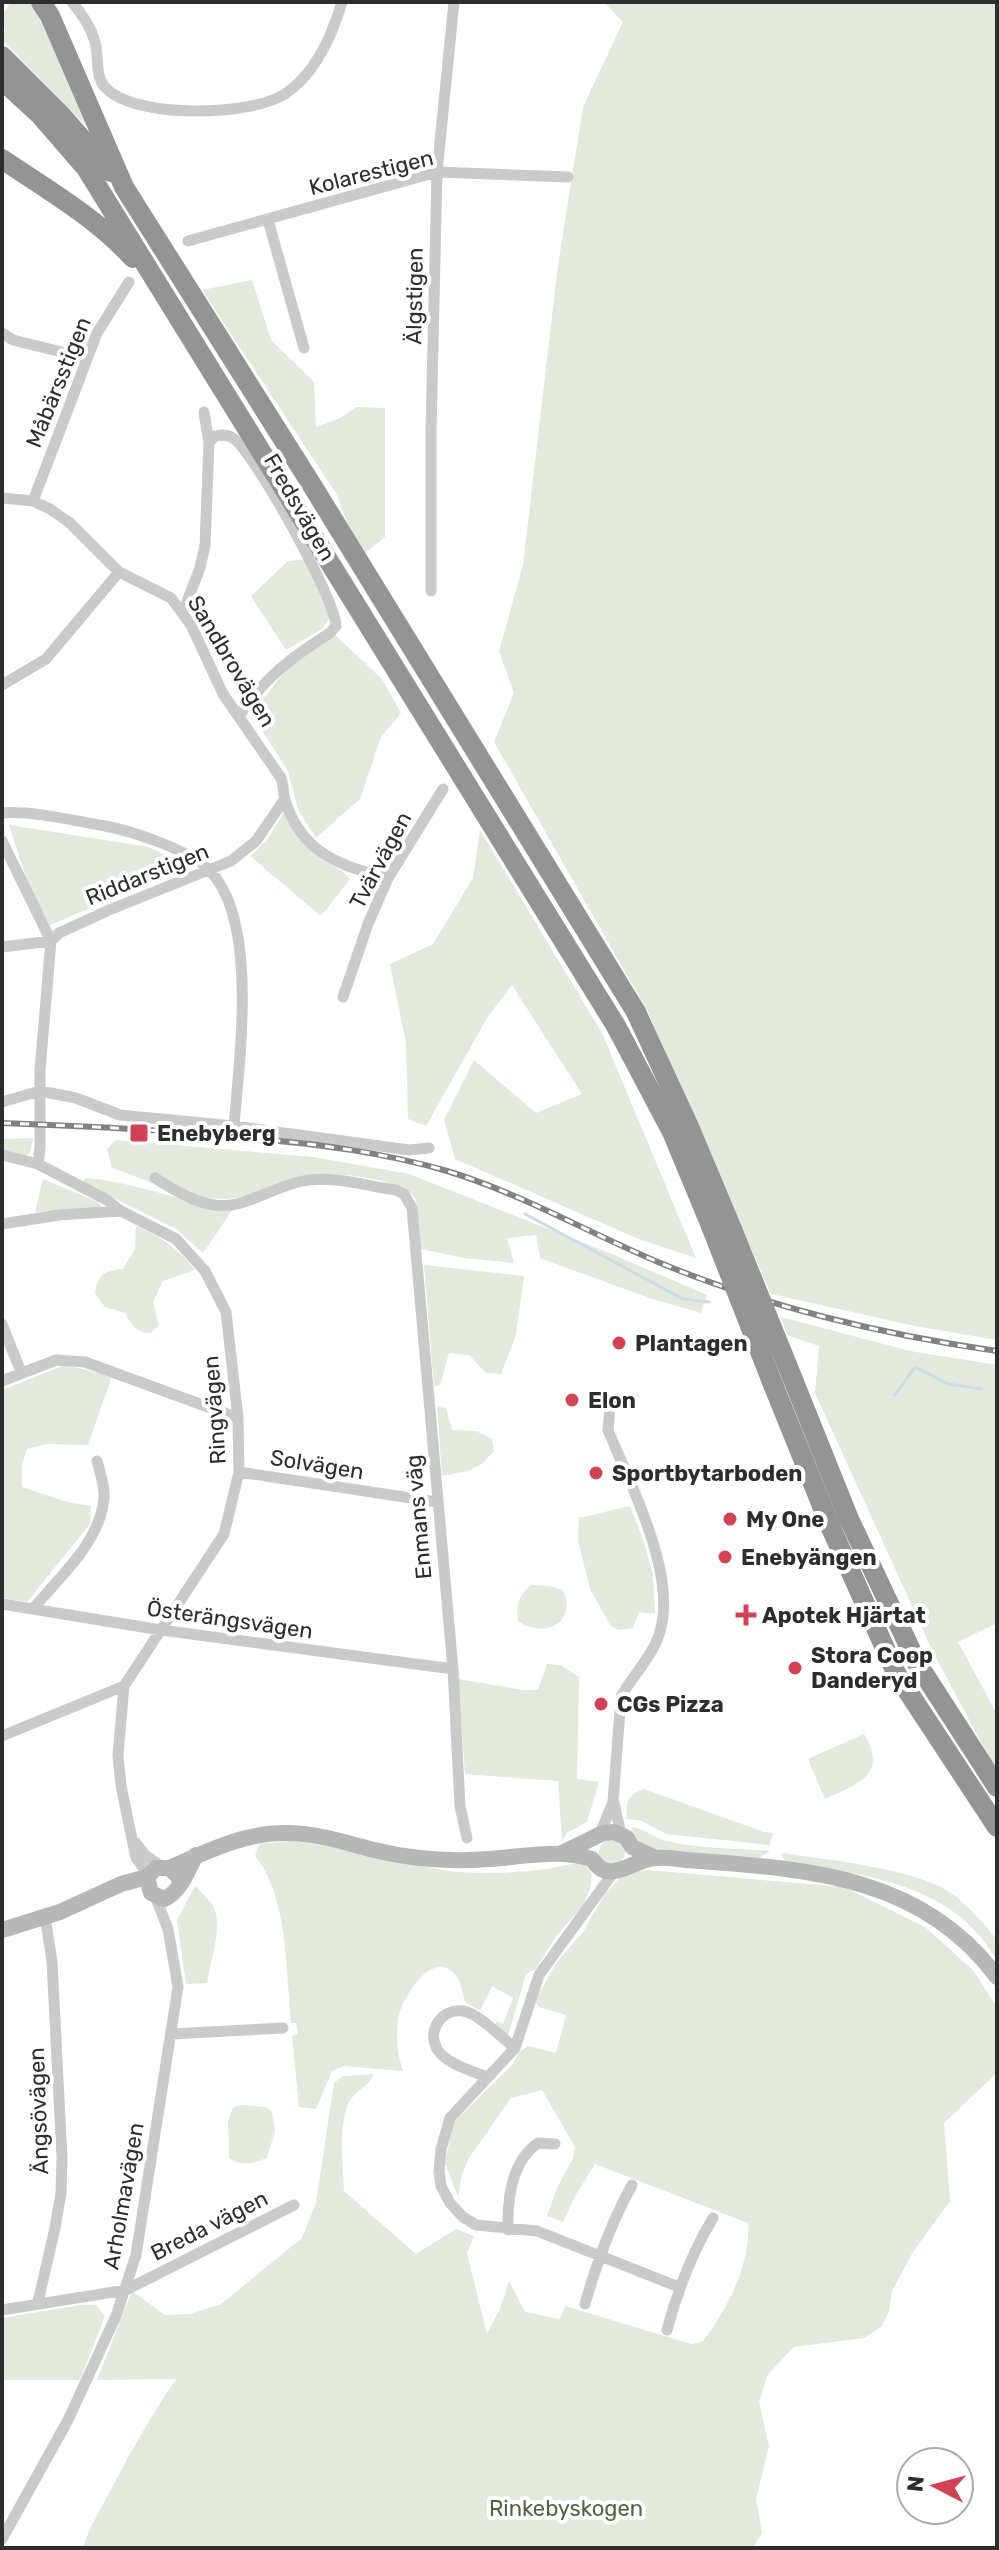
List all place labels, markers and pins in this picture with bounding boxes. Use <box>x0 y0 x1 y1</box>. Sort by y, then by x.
place label: Enebyberg <box>157 1120 276 1147</box>
marker: Enebyberg <box>128 1122 150 1144</box>
place label: Plantagen <box>635 1330 748 1357</box>
marker: Plantagen <box>610 1334 628 1352</box>
place label: Elon <box>588 1387 636 1414</box>
marker: Elon <box>563 1391 581 1409</box>
place label: Sportbytarboden <box>612 1460 802 1487</box>
marker: Sportbytarboden <box>587 1464 605 1482</box>
place label: My One <box>746 1506 824 1533</box>
marker: My One <box>721 1510 739 1528</box>
place label: Enebyängen <box>741 1544 877 1571</box>
marker: Enebyängen <box>716 1548 734 1566</box>
place label: Apotek Hjärtat <box>762 1602 926 1629</box>
marker: Apotek Hjärtat <box>737 1606 755 1624</box>
place label: Stora Coop Danderyd <box>811 1642 933 1694</box>
marker: Stora Coop Danderyd <box>786 1659 804 1677</box>
place label: CGs Pizza <box>617 1691 724 1718</box>
marker: CGs Pizza <box>592 1695 610 1713</box>

